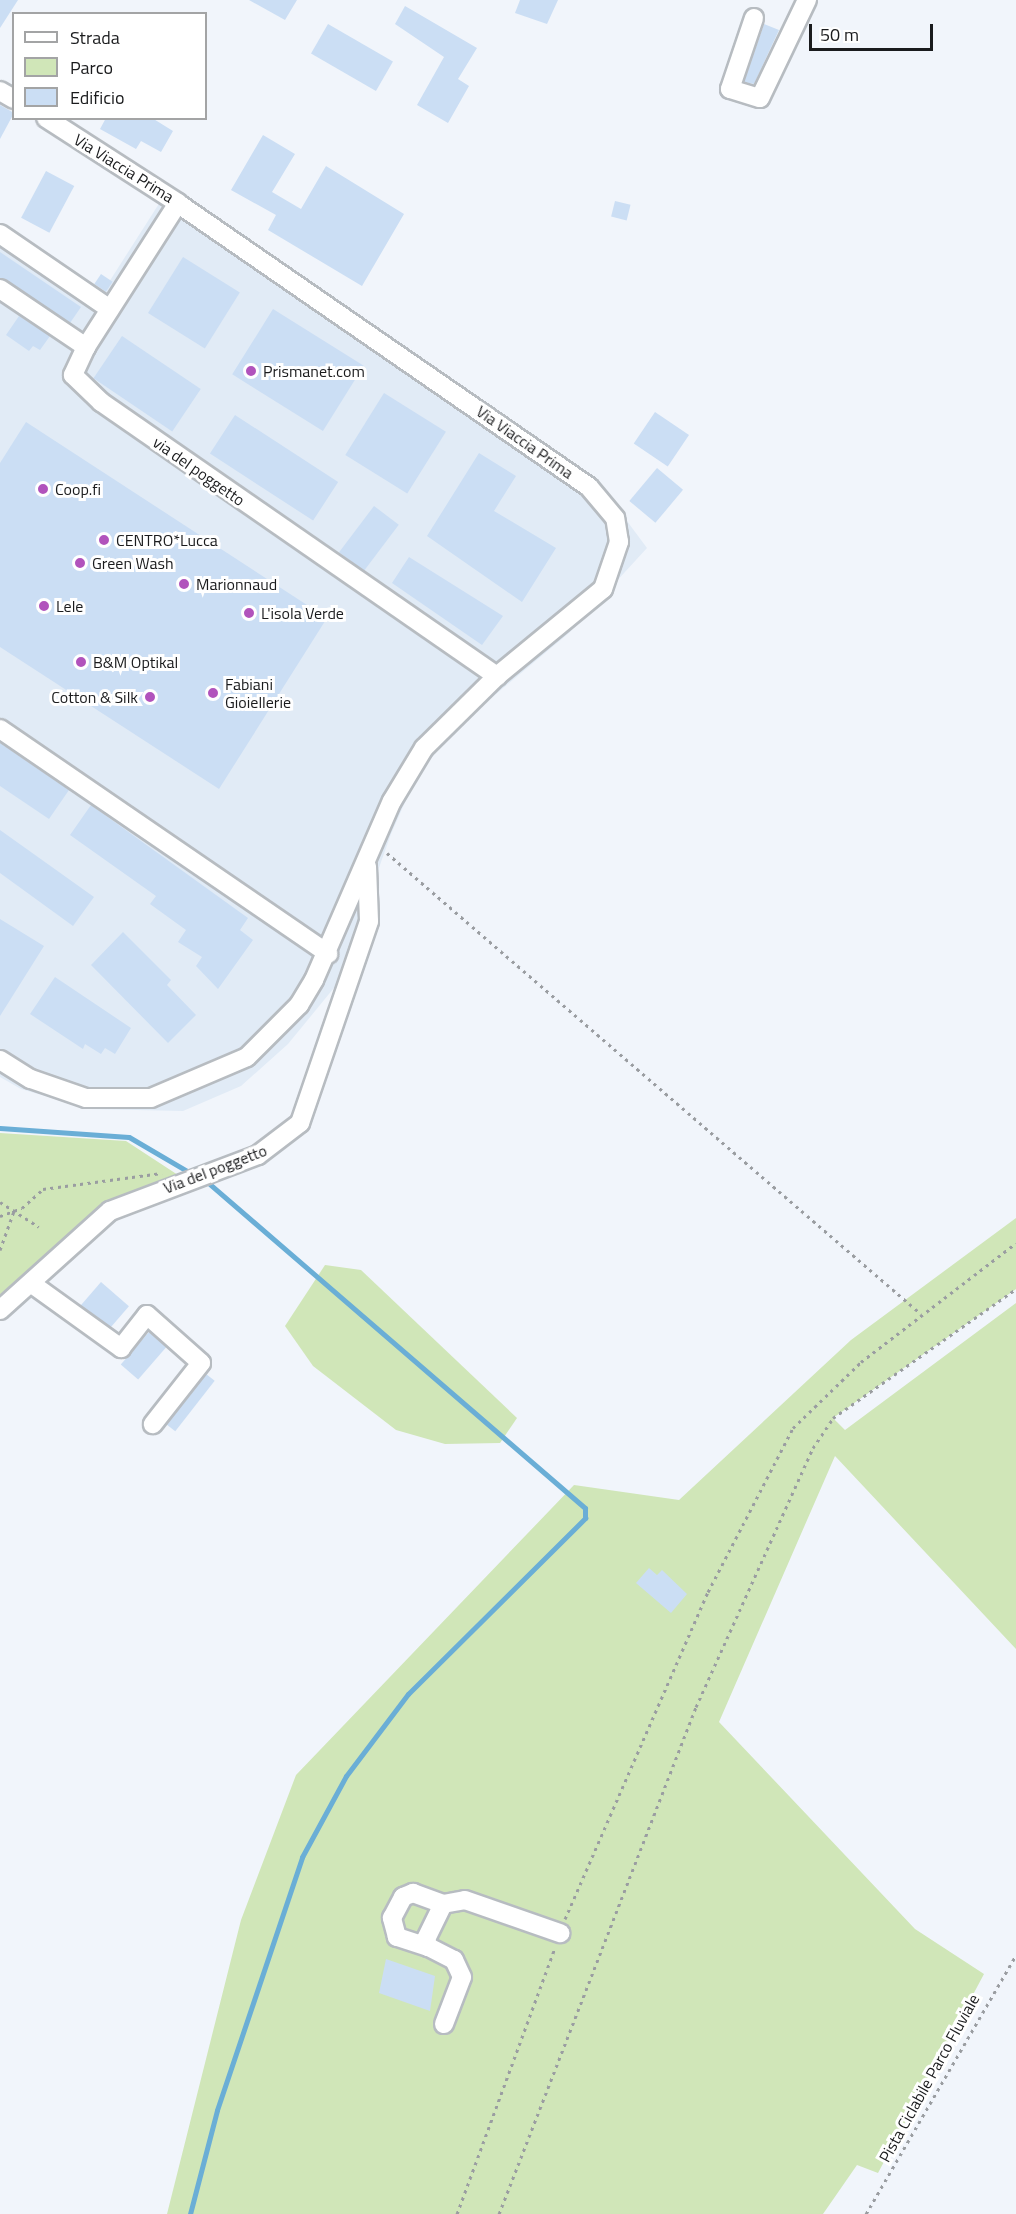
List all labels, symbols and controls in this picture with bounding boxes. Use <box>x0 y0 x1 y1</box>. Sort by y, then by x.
legend <box>12 12 207 120</box>
scale bar <box>812 12 936 50</box>
text: 50 m <box>820 21 859 48</box>
text: Strada <box>70 24 120 51</box>
text: Parco <box>70 54 113 81</box>
text: Edificio <box>70 84 124 111</box>
street label: Via Viaccia Prima <box>71 130 177 206</box>
place label: Prismanet.com <box>263 361 365 381</box>
marker: Prismanet.com <box>244 364 258 378</box>
street label: Via Viaccia Prima <box>473 401 577 483</box>
street label: via del poggetto <box>149 432 249 510</box>
place label: Coop.fi <box>55 479 101 499</box>
marker: Coop.fi <box>36 482 50 496</box>
place label: CENTRO*Lucca <box>116 530 218 550</box>
marker: CENTRO*Lucca <box>97 533 111 547</box>
place label: Green Wash <box>92 553 173 573</box>
marker: Green Wash <box>73 556 87 570</box>
place label: Marionnaud <box>196 574 277 594</box>
marker: Marionnaud <box>177 577 191 591</box>
place label: Lele <box>56 596 83 616</box>
marker: Lele <box>37 599 51 613</box>
place label: L'isola Verde <box>261 603 344 623</box>
marker: L'isola Verde <box>242 606 256 620</box>
place label: B&M Optikal <box>93 652 178 672</box>
marker: B&M Optikal <box>74 655 88 669</box>
place label: Fabiani Gioiellerie <box>225 674 291 712</box>
marker: Fabiani Gioiellerie <box>206 686 220 700</box>
place label: Cotton & Silk <box>51 687 138 707</box>
marker: Cotton & Silk <box>143 690 157 704</box>
street label: Via del poggetto <box>161 1140 269 1198</box>
street label: Pista Ciclabile Parco Fluviale <box>875 1991 983 2165</box>

